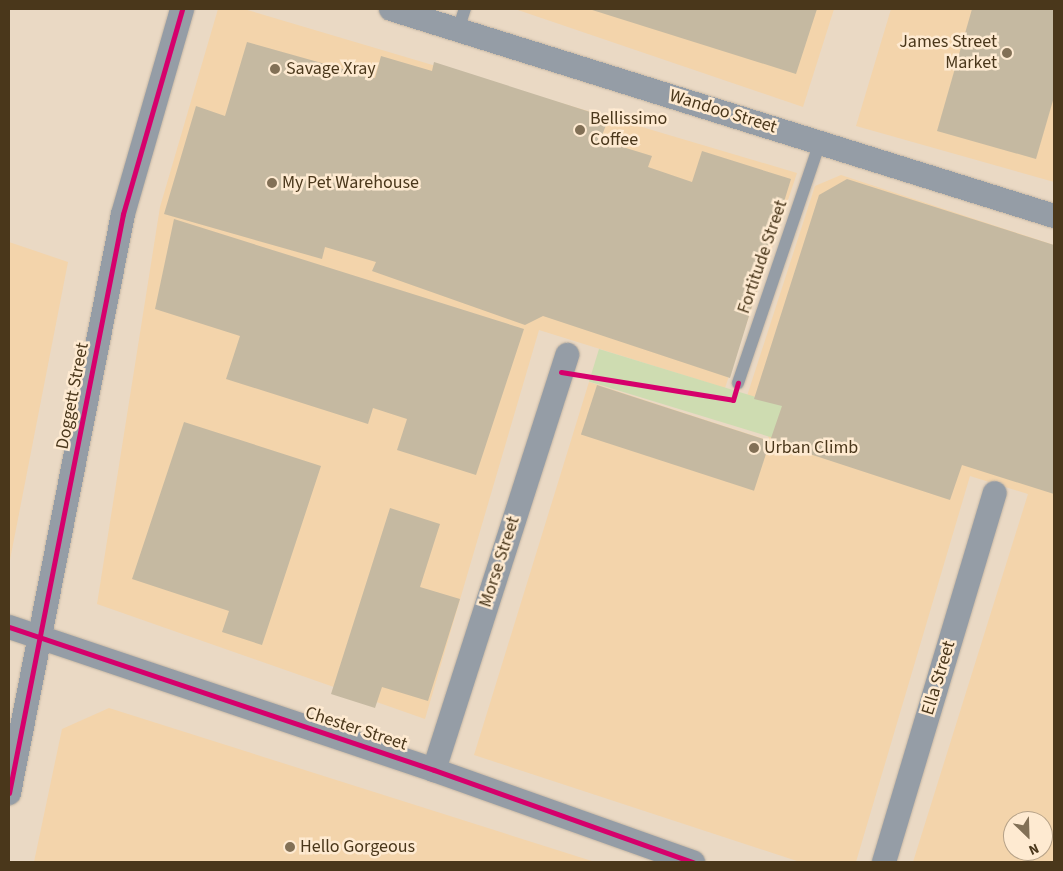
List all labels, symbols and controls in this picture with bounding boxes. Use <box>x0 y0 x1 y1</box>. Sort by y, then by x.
place label: James Street Market <box>899 32 997 74</box>
marker: James Street Market <box>1001 47 1013 59</box>
place label: Savage Xray <box>286 58 376 80</box>
marker: Savage Xray <box>268 62 282 76</box>
street label: Wandoo Street <box>667 85 779 139</box>
place label: Bellissimo Coffee <box>590 109 667 152</box>
marker: Bellissimo Coffee <box>574 124 586 136</box>
place label: My Pet Warehouse <box>282 172 419 194</box>
marker: My Pet Warehouse <box>266 177 278 189</box>
street label: Fortitude Street <box>733 197 793 317</box>
street label: Doggett Street <box>52 341 94 451</box>
place label: Urban Climb <box>764 437 858 459</box>
marker: Urban Climb <box>748 442 760 454</box>
street label: Morse Street <box>475 514 525 610</box>
street label: Ella Street <box>917 638 961 718</box>
street label: Chester Street <box>302 702 410 756</box>
north arrow <box>1003 811 1053 861</box>
place label: Hello Gorgeous <box>300 836 415 858</box>
text: N <box>1025 838 1042 860</box>
marker: Hello Gorgeous <box>284 841 296 853</box>

